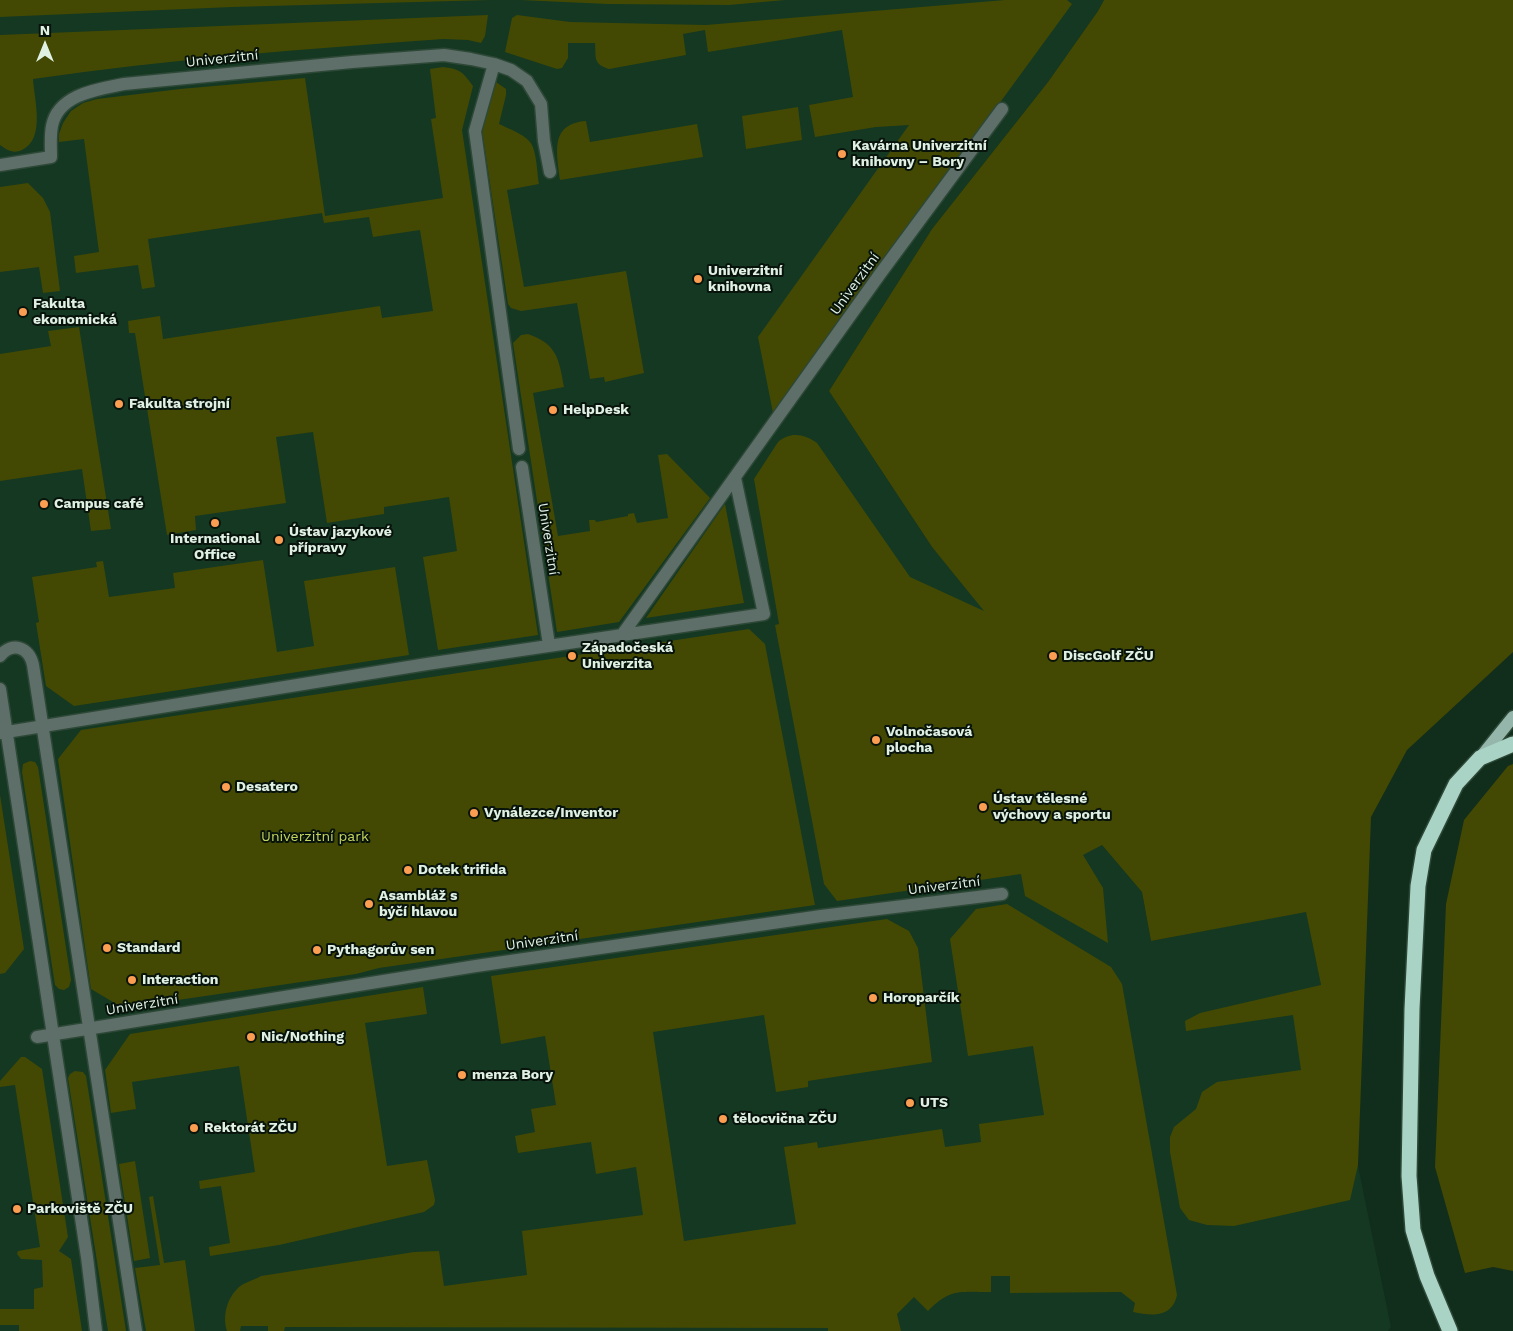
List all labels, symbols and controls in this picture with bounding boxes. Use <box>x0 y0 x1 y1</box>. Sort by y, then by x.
north arrow <box>20 20 70 70</box>
text: N <box>40 22 50 38</box>
street label: Univerzitní <box>185 47 259 71</box>
place label: Kavárna Univerzitní knihovny – Bory <box>852 138 987 170</box>
marker: Kavárna Univerzitní knihovny – Bory <box>836 148 848 160</box>
street label: Univerzitní <box>827 250 883 318</box>
place label: Univerzitní knihovna <box>708 263 783 296</box>
marker: Univerzitní knihovna <box>692 273 704 285</box>
place label: Fakulta ekonomická <box>33 296 117 328</box>
marker: Fakulta ekonomická <box>17 306 29 318</box>
place label: Fakulta strojní <box>129 396 230 412</box>
marker: Fakulta strojní <box>113 398 125 410</box>
place label: HelpDesk <box>563 402 629 418</box>
marker: HelpDesk <box>547 404 559 416</box>
place label: Campus café <box>54 496 144 512</box>
marker: Campus café <box>38 498 50 510</box>
street label: Univerzitní <box>534 502 562 576</box>
marker: International Office <box>209 517 221 529</box>
place label: Ústav jazykové přípravy <box>289 524 392 556</box>
place label: International Office <box>170 531 260 564</box>
marker: Ústav jazykové přípravy <box>273 534 285 546</box>
place label: Západočeská Univerzita <box>582 640 673 672</box>
place label: DiscGolf ZČU <box>1063 648 1154 664</box>
marker: Západočeská Univerzita <box>566 650 578 662</box>
marker: DiscGolf ZČU <box>1047 650 1059 662</box>
place label: Volnočasová plocha <box>886 724 972 756</box>
marker: Volnočasová plocha <box>870 734 882 746</box>
place label: Desatero <box>236 779 298 795</box>
marker: Desatero <box>220 781 232 793</box>
place label: Ústav tělesné výchovy a sportu <box>993 791 1111 824</box>
marker: Ústav tělesné výchovy a sportu <box>977 801 989 813</box>
place label: Vynálezce/Inventor <box>484 805 618 821</box>
marker: Vynálezce/Inventor <box>468 807 480 819</box>
park label: Univerzitní park <box>261 829 369 845</box>
place label: Dotek trifida <box>418 862 506 878</box>
marker: Dotek trifida <box>402 864 414 876</box>
street label: Univerzitní <box>907 873 981 899</box>
place label: Asambláž s býčí hlavou <box>379 888 457 920</box>
marker: Asambláž s býčí hlavou <box>363 898 375 910</box>
street label: Univerzitní <box>505 928 579 954</box>
place label: Standard <box>117 940 181 956</box>
marker: Standard <box>101 942 113 954</box>
place label: Pythagorův sen <box>327 942 434 958</box>
marker: Pythagorův sen <box>311 944 323 956</box>
place label: Interaction <box>142 972 218 988</box>
marker: Interaction <box>126 974 138 986</box>
place label: Horoparčík <box>883 990 960 1006</box>
street label: Univerzitní <box>105 991 179 1019</box>
marker: Horoparčík <box>867 992 879 1004</box>
place label: Nic/Nothing <box>261 1029 344 1045</box>
marker: Nic/Nothing <box>245 1031 257 1043</box>
place label: menza Bory <box>472 1067 553 1083</box>
marker: menza Bory <box>456 1069 468 1081</box>
place label: UTS <box>920 1095 948 1111</box>
marker: UTS <box>904 1097 916 1109</box>
place label: tělocvična ZČU <box>733 1111 837 1127</box>
marker: tělocvična ZČU <box>717 1113 729 1125</box>
place label: Rektorát ZČU <box>204 1120 297 1136</box>
marker: Rektorát ZČU <box>188 1122 200 1134</box>
place label: Parkoviště ZČU <box>27 1201 133 1217</box>
marker: Parkoviště ZČU <box>11 1203 23 1215</box>

